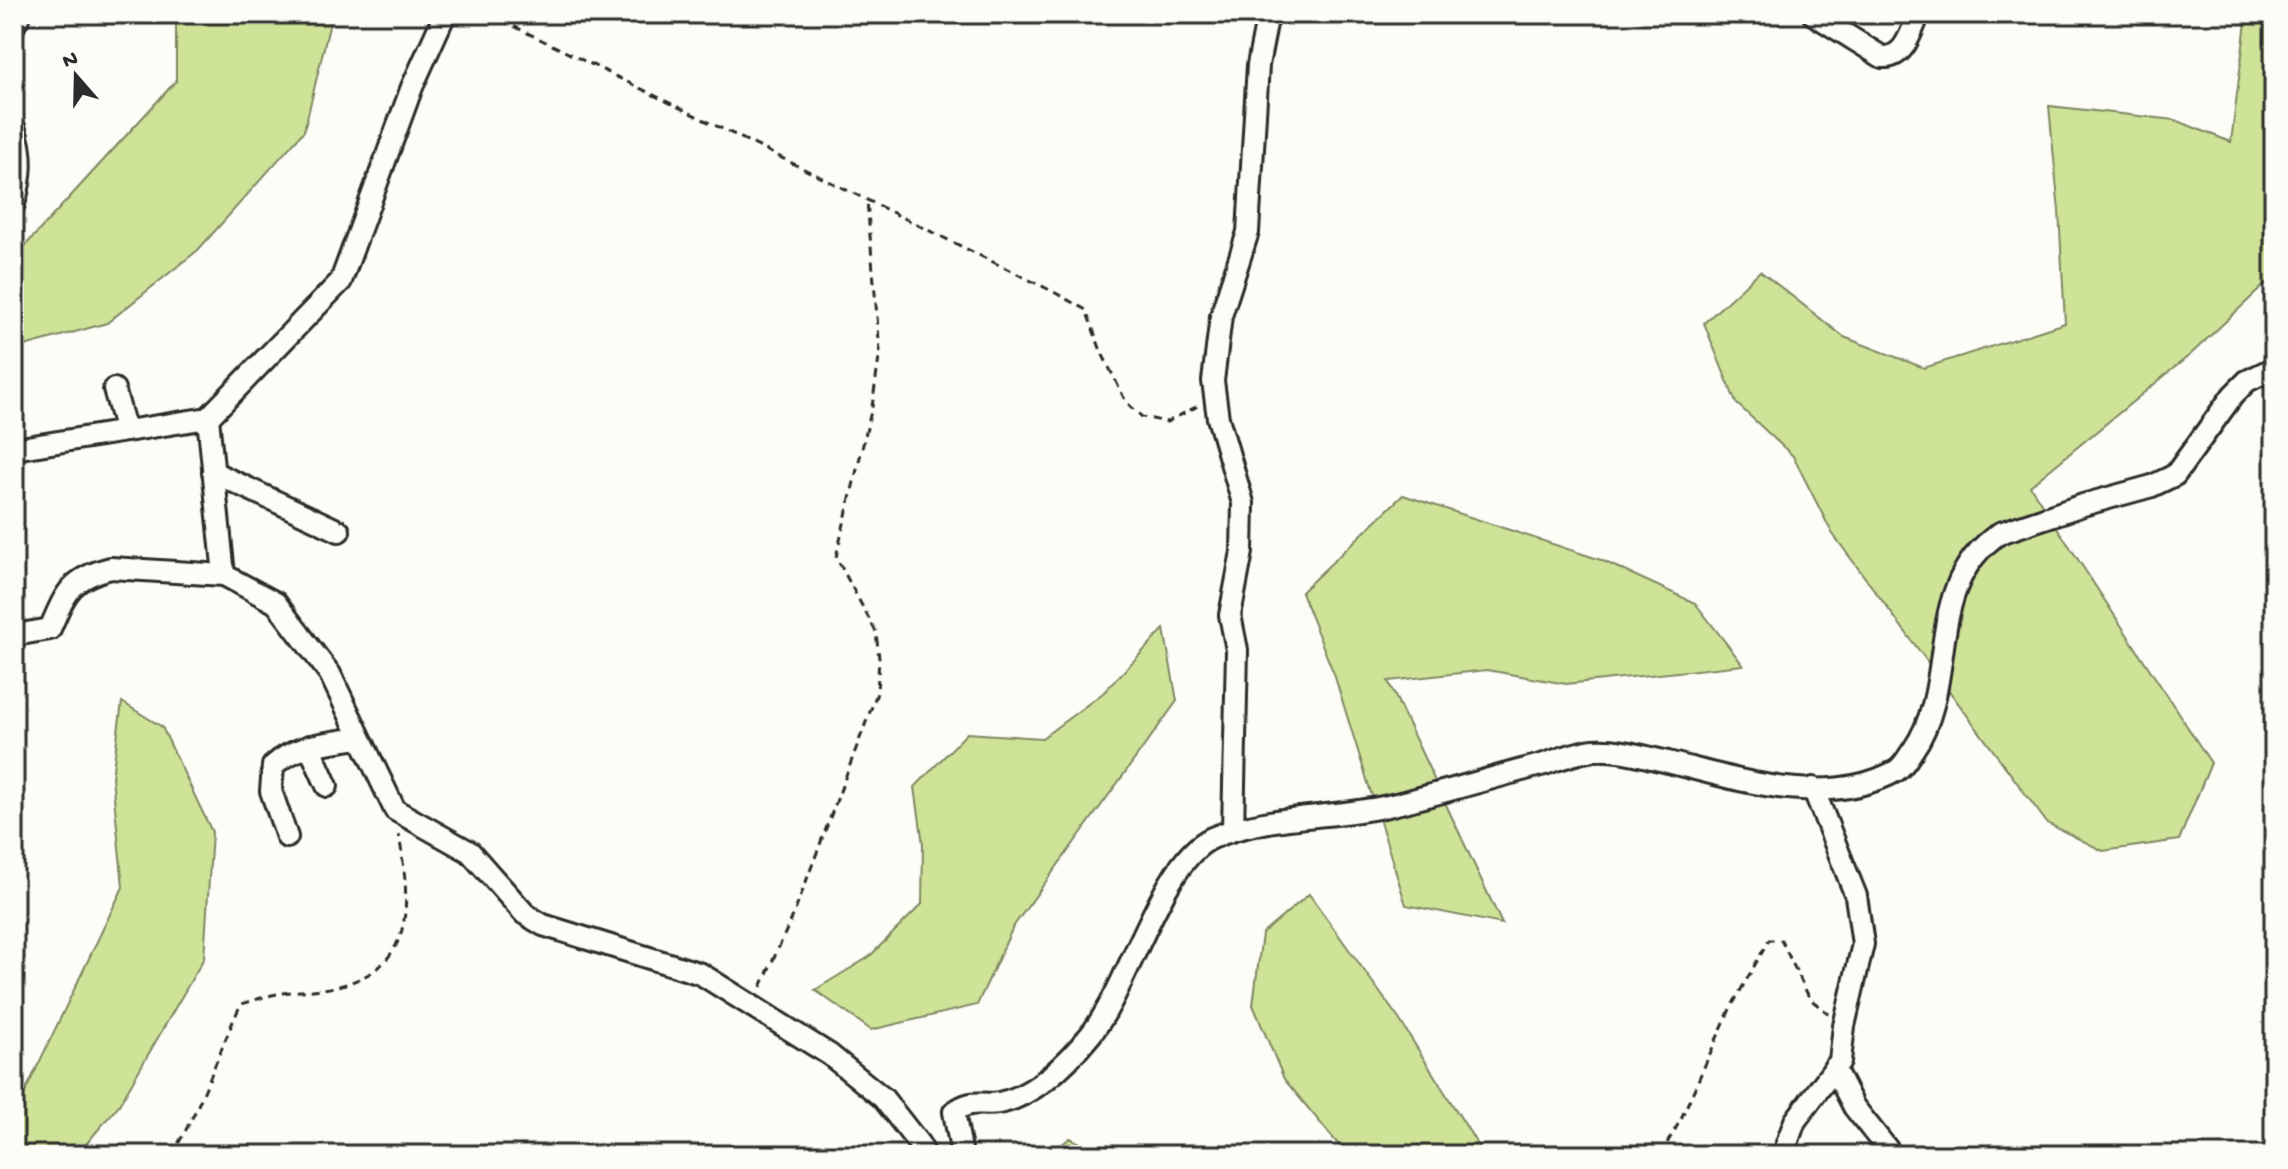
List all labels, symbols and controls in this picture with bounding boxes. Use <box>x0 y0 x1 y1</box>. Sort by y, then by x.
north arrow <box>36 36 116 116</box>
text: N <box>59 46 82 76</box>

